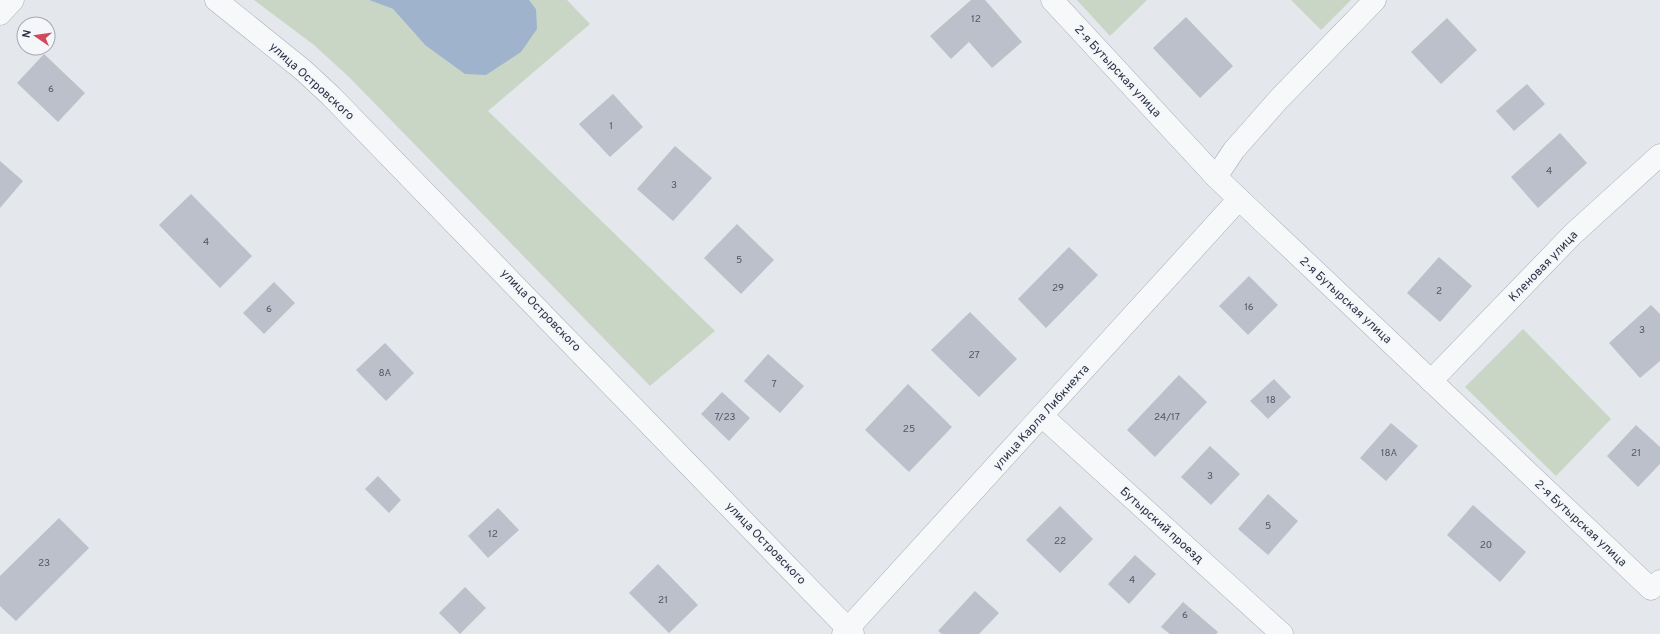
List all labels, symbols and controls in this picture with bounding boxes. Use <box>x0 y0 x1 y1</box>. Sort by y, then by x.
house number: 12 <box>971 13 981 26</box>
north arrow <box>16 16 56 56</box>
street label: 2-я Бутырская улица <box>1070 22 1164 121</box>
text: N <box>20 29 35 39</box>
street label: улица Островского <box>265 39 358 124</box>
house number: 6 <box>48 83 54 96</box>
house number: 1 <box>609 120 613 133</box>
house number: 4 <box>1546 165 1552 178</box>
house number: 3 <box>671 179 677 192</box>
street label: Кленовая улица <box>1506 228 1582 306</box>
house number: 4 <box>203 236 209 249</box>
house number: 5 <box>736 254 742 267</box>
street label: 2-я Бутырская улица <box>1296 254 1395 348</box>
street label: улица Островского <box>497 266 584 356</box>
house number: 29 <box>1052 282 1064 295</box>
house number: 2 <box>1436 285 1442 298</box>
house number: 16 <box>1244 301 1254 314</box>
house number: 6 <box>266 303 272 316</box>
house number: 3 <box>1639 324 1645 337</box>
house number: 27 <box>968 349 980 362</box>
street label: улица Карла Либкнехта <box>990 361 1093 474</box>
house number: 8А <box>379 367 392 380</box>
house number: 7 <box>771 378 777 391</box>
house number: 18 <box>1266 394 1276 407</box>
house number: 7/23 <box>714 411 736 424</box>
house number: 24/17 <box>1154 411 1180 424</box>
house number: 25 <box>903 423 915 436</box>
house number: 18А <box>1381 447 1397 460</box>
house number: 21 <box>1631 447 1641 460</box>
house number: 3 <box>1207 470 1213 483</box>
street label: 2-я Бутырская улица <box>1531 477 1630 571</box>
street label: Бутырский проезд <box>1116 484 1207 568</box>
street label: улица Островского <box>722 499 809 589</box>
house number: 5 <box>1265 520 1271 533</box>
house number: 12 <box>488 528 498 541</box>
house number: 22 <box>1054 535 1066 548</box>
house number: 20 <box>1480 539 1492 552</box>
house number: 23 <box>38 557 50 570</box>
house number: 4 <box>1129 574 1135 587</box>
house number: 21 <box>658 594 668 607</box>
house number: 6 <box>1182 609 1188 622</box>

